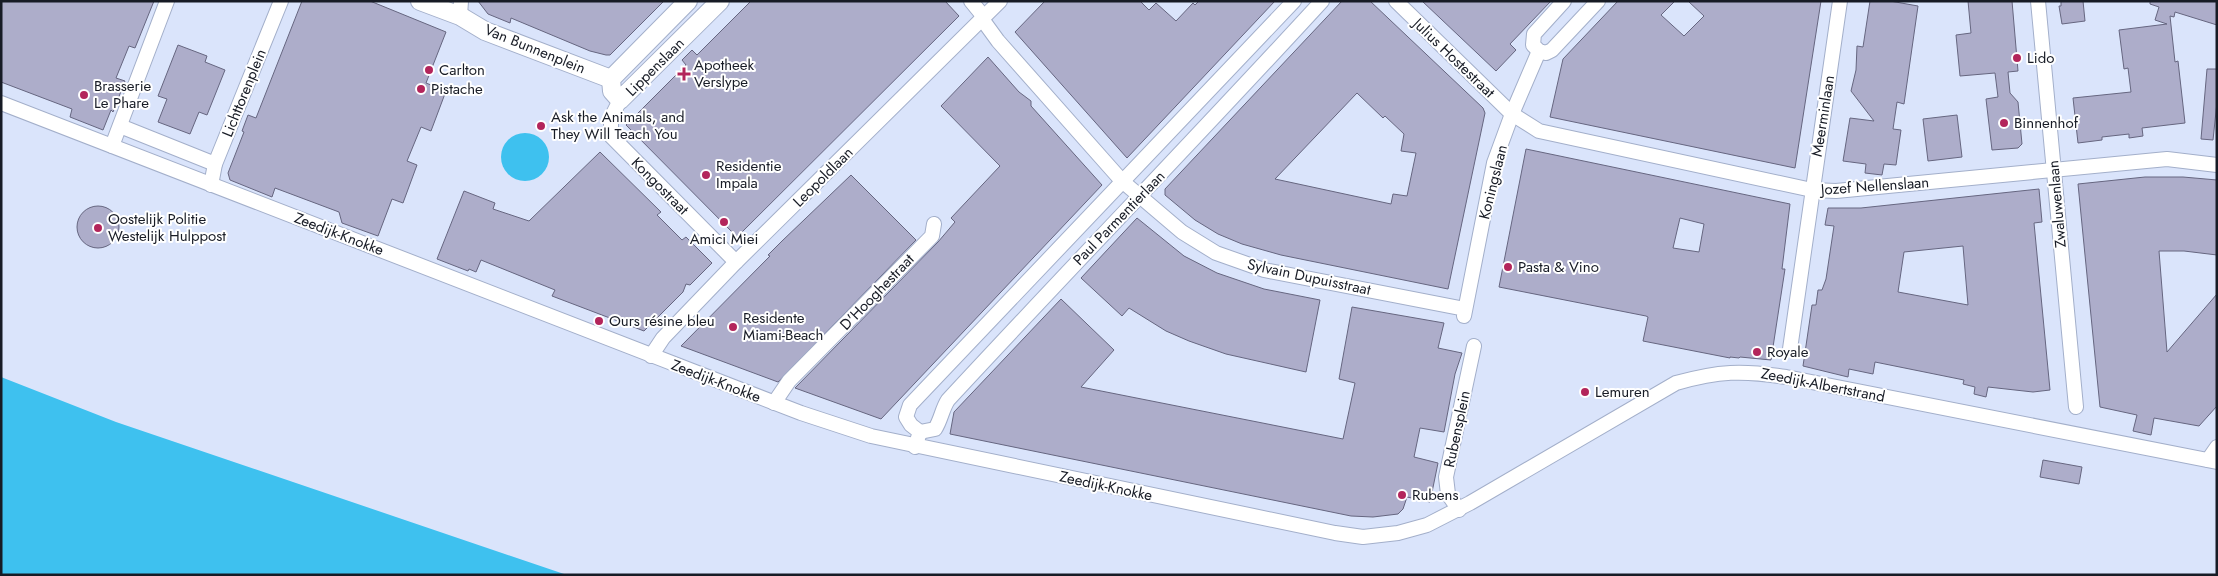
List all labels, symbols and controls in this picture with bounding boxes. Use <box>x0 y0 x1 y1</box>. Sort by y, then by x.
street label: Julius Hostestraat <box>1407 12 1500 103</box>
street label: Van Bunnenplein <box>481 19 589 79</box>
street label: Lippenslaan <box>621 33 689 101</box>
street label: Lichttorenplein <box>216 46 272 140</box>
place label: Lido <box>2027 47 2054 69</box>
marker: Lido <box>2011 52 2023 64</box>
place label: Apotheek Verslype <box>694 54 755 93</box>
place label: Carlton <box>439 59 485 81</box>
marker: Carlton <box>423 64 435 76</box>
marker: Apotheek Verslype <box>678 68 690 80</box>
street label: Meerminlaan <box>1806 74 1840 158</box>
place label: Brasserie Le Phare <box>94 75 152 114</box>
place label: Pistache <box>431 78 483 100</box>
marker: Pistache <box>415 83 427 95</box>
marker: Brasserie Le Phare <box>78 89 90 101</box>
place label: Ask the Animals, and They Will Teach You <box>551 106 685 145</box>
place label: Binnenhof <box>2014 112 2079 134</box>
marker: Binnenhof <box>1998 117 2010 129</box>
marker: Ask the Animals, and They Will Teach You <box>535 120 547 132</box>
street label: Leopoldlaan <box>788 142 858 212</box>
street label: Koningslaan <box>1473 142 1513 222</box>
street label: Kongostraat <box>626 152 694 220</box>
place label: Residentie Impala <box>716 155 782 194</box>
street label: Zwaluwenlaan <box>2042 159 2072 249</box>
street label: Paul Parmentierlaan <box>1068 166 1170 270</box>
marker: Residentie Impala <box>700 169 712 181</box>
street label: Jozef Nellenslaan <box>1818 171 1930 201</box>
street label: Zeedijk-Knokke <box>291 207 387 261</box>
place label: Oostelijk Politie Westelijk Hulppost <box>108 208 226 247</box>
marker: Amici Miei <box>718 216 730 228</box>
marker: Oostelijk Politie Westelijk Hulppost <box>92 222 104 234</box>
place label: Amici Miei <box>690 228 758 250</box>
street label: D'Hooghestraat <box>835 249 919 335</box>
street label: Sylvain Dupuisstraat <box>1245 253 1373 301</box>
place label: Pasta & Vino <box>1518 256 1599 278</box>
marker: Pasta & Vino <box>1502 261 1514 273</box>
place label: Residente Miami-Beach <box>743 307 823 346</box>
place label: Ours résine bleu <box>609 310 715 332</box>
marker: Ours résine bleu <box>593 315 605 327</box>
marker: Residente Miami-Beach <box>727 321 739 333</box>
place label: Royale <box>1767 341 1809 363</box>
marker: Royale <box>1751 346 1763 358</box>
street label: Zeedijk-Knokke <box>668 354 764 408</box>
street label: Zeedijk-Albertstrand <box>1759 362 1887 408</box>
place label: Lemuren <box>1595 381 1650 403</box>
marker: Lemuren <box>1579 386 1591 398</box>
street label: Rubensplein <box>1438 389 1476 469</box>
street label: Zeedijk-Knokke <box>1058 465 1155 507</box>
place label: Rubens <box>1412 484 1458 506</box>
marker: Rubens <box>1396 489 1408 501</box>

